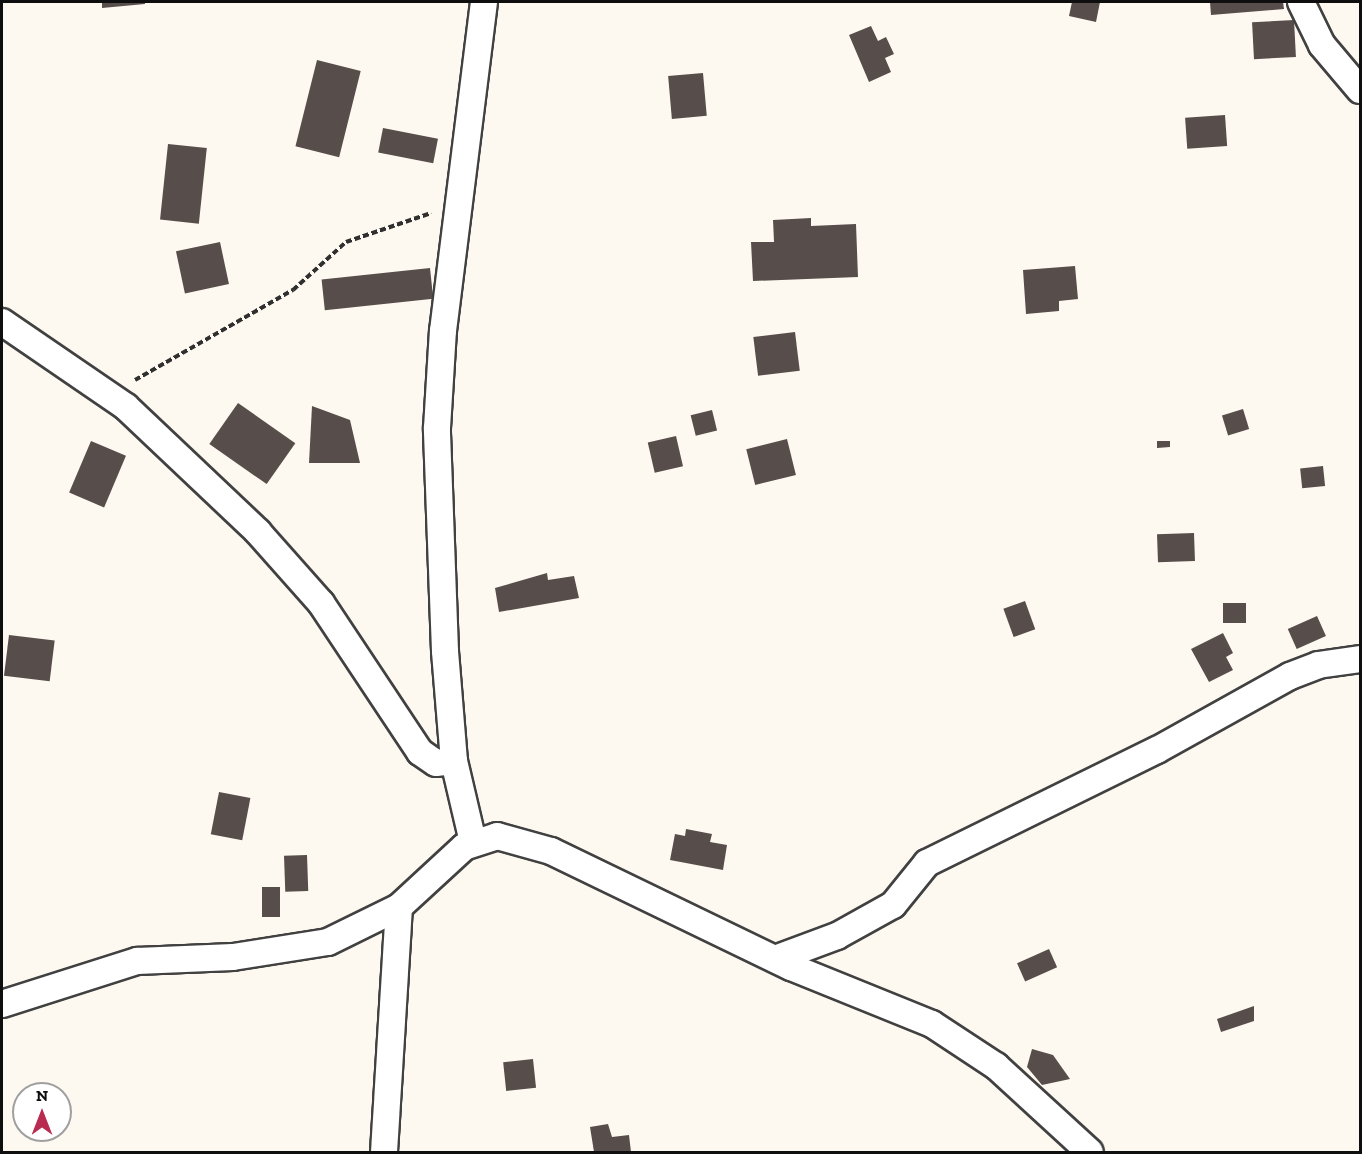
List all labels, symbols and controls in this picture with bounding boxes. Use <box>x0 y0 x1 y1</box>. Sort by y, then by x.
north arrow <box>12 1082 72 1142</box>
text: N <box>36 1086 48 1105</box>

